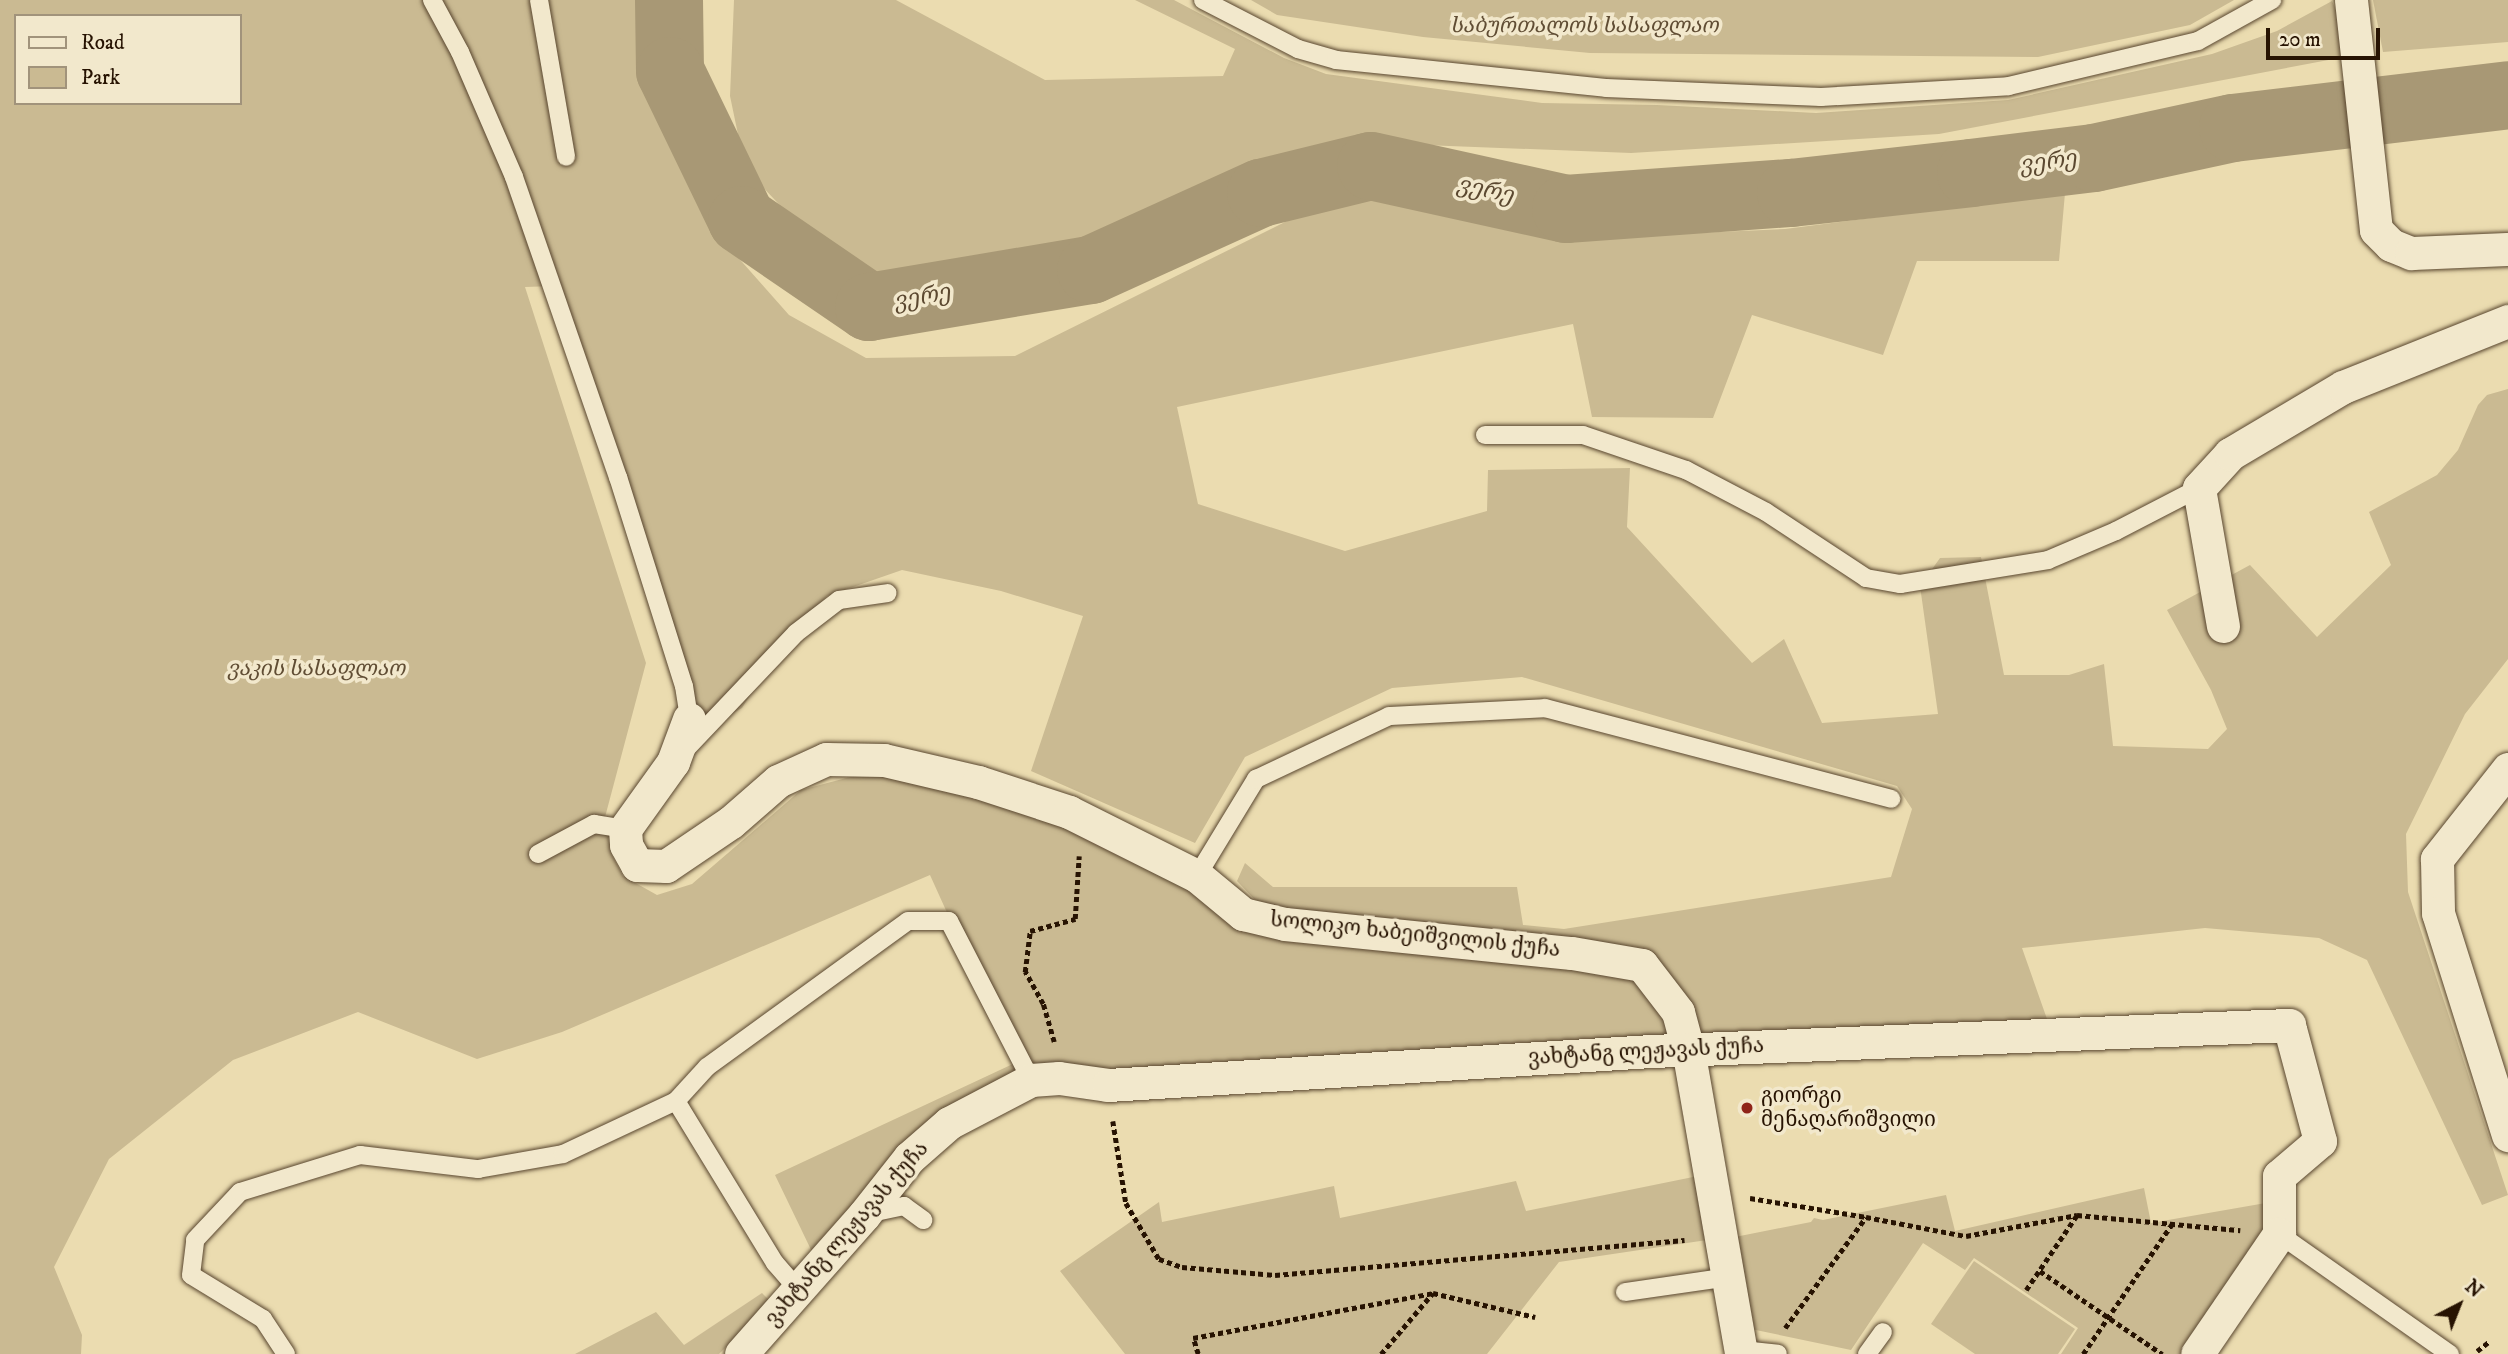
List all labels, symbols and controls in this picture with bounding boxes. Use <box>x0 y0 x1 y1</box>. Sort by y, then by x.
park label: საბურთალოს სასაფლაო <box>1450 13 1718 39</box>
legend <box>14 14 242 105</box>
scale bar <box>2270 14 2384 58</box>
text: 20 m <box>2279 27 2321 53</box>
text: Road <box>81 30 125 56</box>
text: Park <box>81 65 120 91</box>
water label: ვერე <box>2018 146 2078 180</box>
water label: ვერე <box>1454 172 1516 210</box>
water label: ვერე <box>891 279 953 317</box>
park label: ვაკის სასაფლაო <box>227 656 405 682</box>
street label: სოლიკო ხაბეიშვილის ქუჩა <box>1269 907 1561 963</box>
street label: ვახტანგ ლეჟავას ქუჩა <box>1527 1033 1765 1071</box>
place label: გიორგი მენაღარიშვილი <box>1761 1083 1936 1133</box>
marker: გიორგი მენაღარიშვილი <box>1739 1100 1755 1116</box>
street label: ვახტანგ ლეჟავას ქუჩა <box>760 1137 934 1331</box>
north arrow <box>2424 1270 2494 1340</box>
text: N <box>2460 1275 2487 1303</box>

